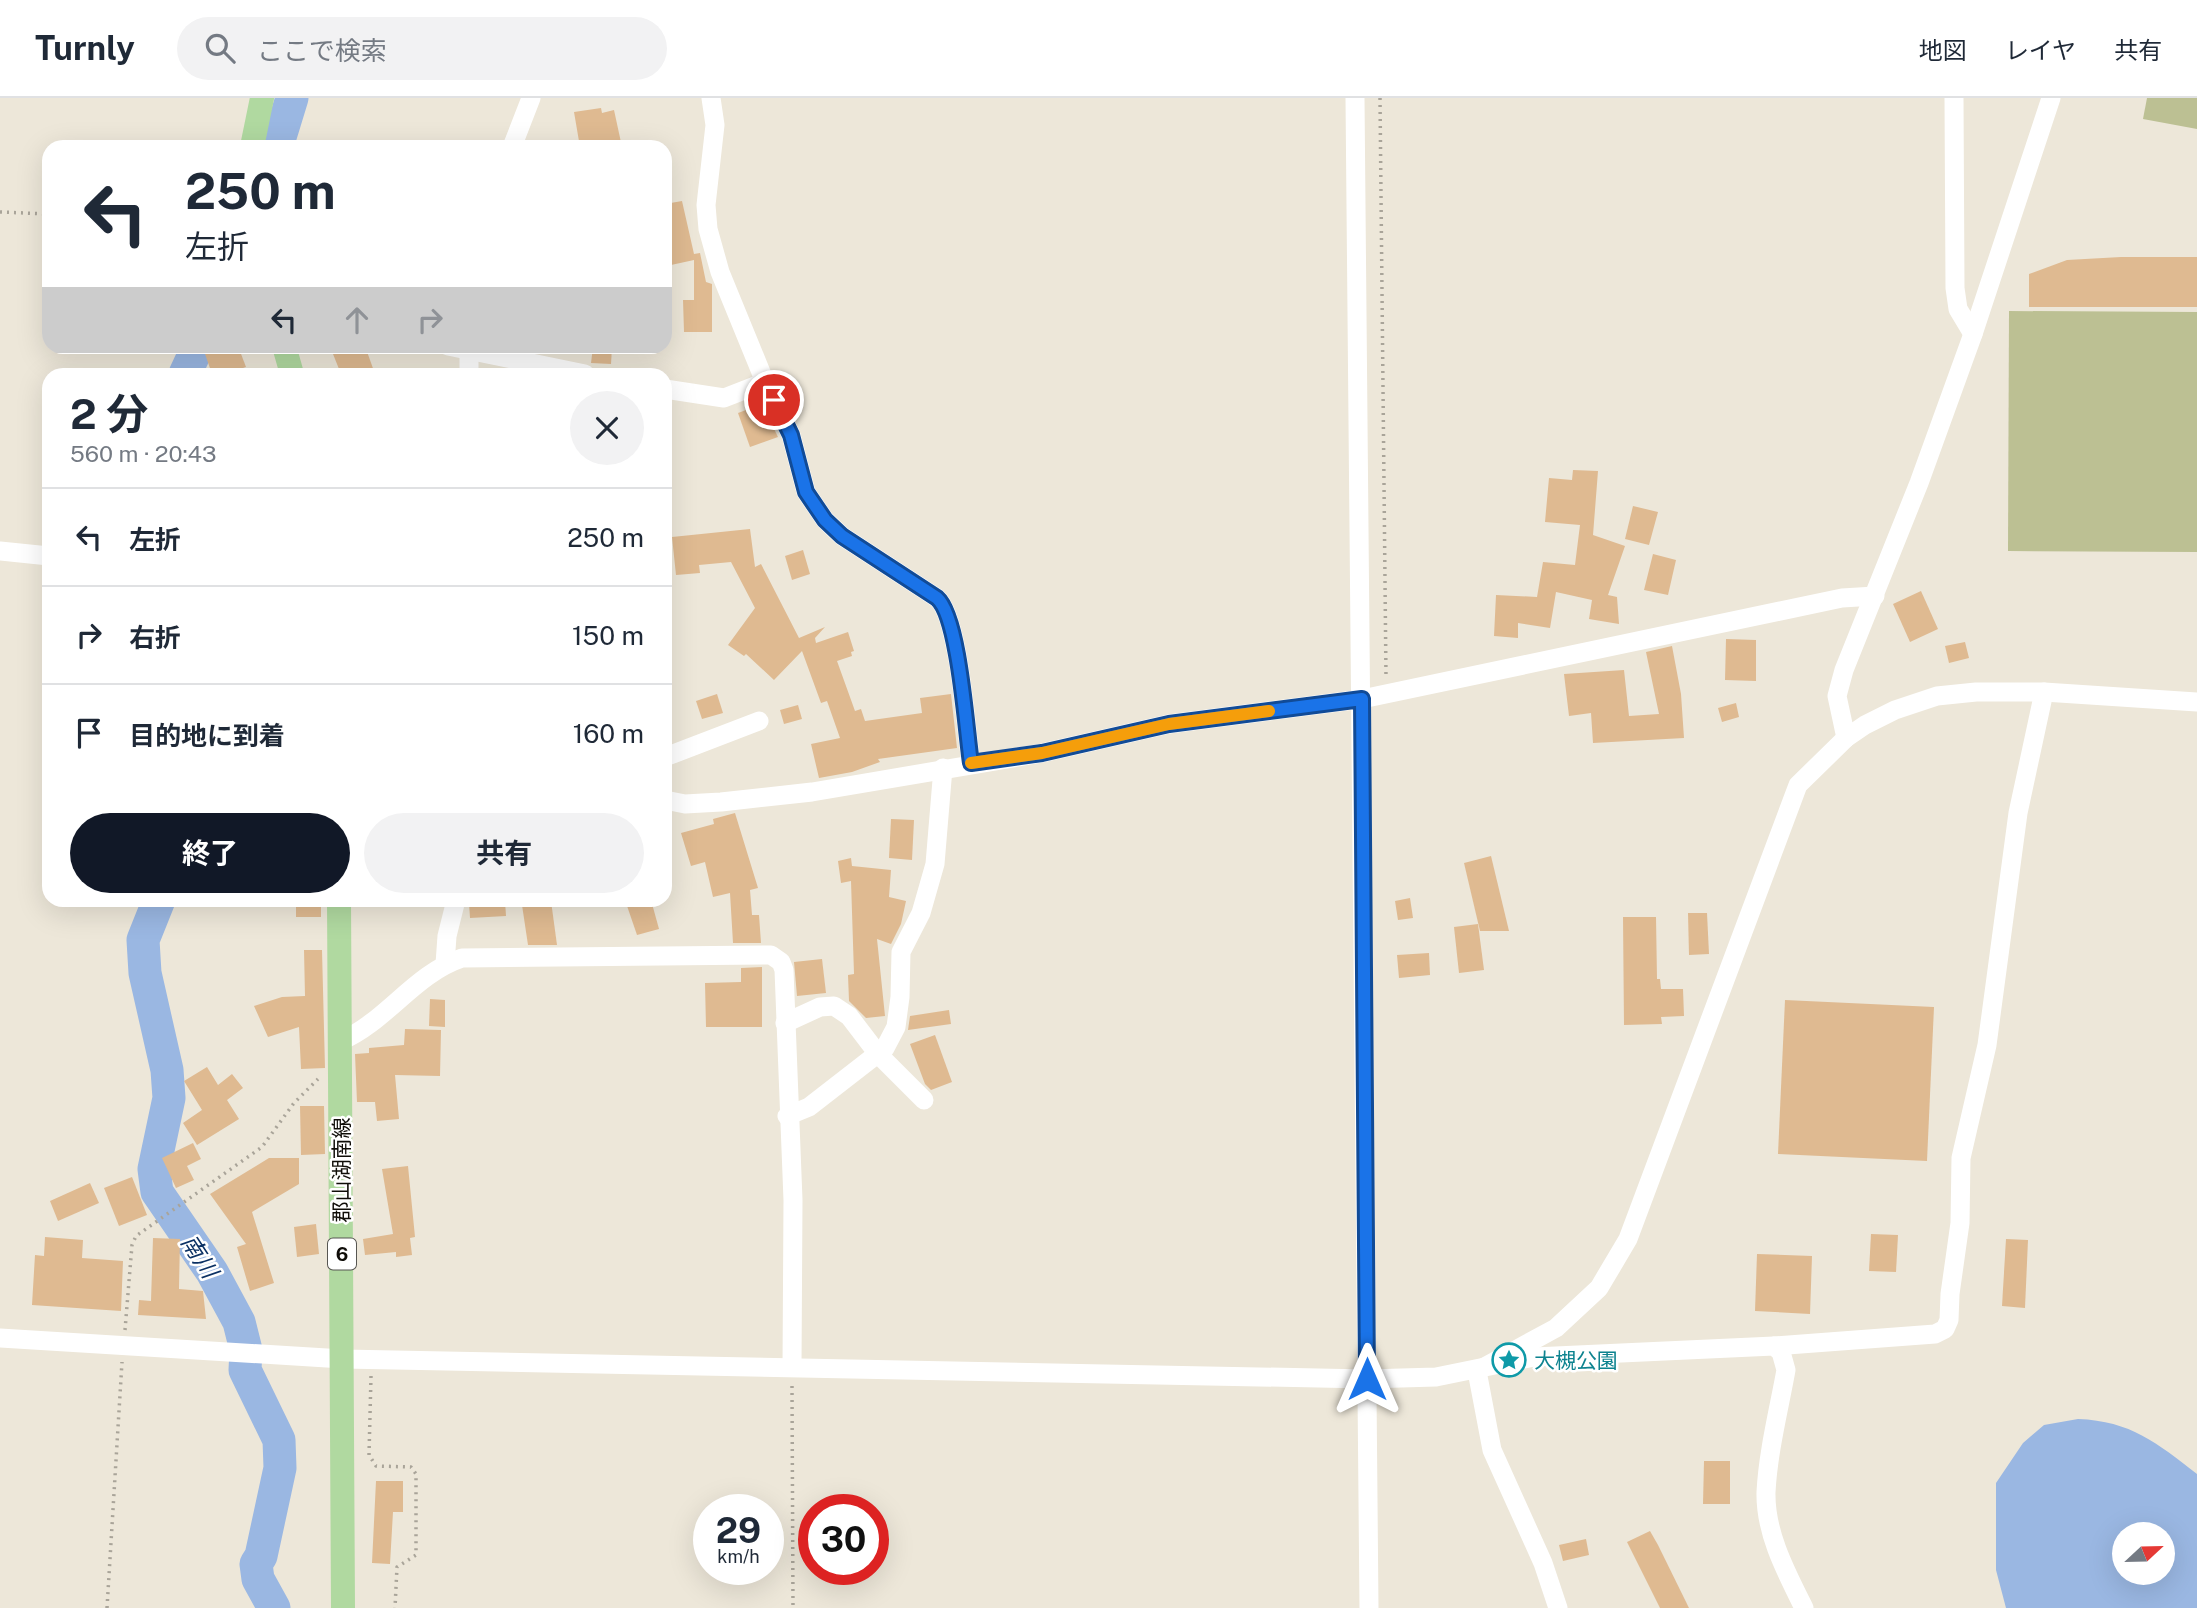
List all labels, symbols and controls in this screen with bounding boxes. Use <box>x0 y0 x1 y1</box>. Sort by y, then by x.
search box <box>177 17 667 80</box>
text: Turnly <box>35 29 135 67</box>
icon: search <box>201 29 239 67</box>
text: ここで検索 <box>257 35 387 66</box>
text: 地図 <box>1919 36 1967 64</box>
text: レイヤ <box>2005 36 2076 64</box>
text: 共有 <box>2114 36 2162 64</box>
text: 250 m <box>185 162 336 220</box>
icon: left <box>70 168 161 259</box>
text: 左折 <box>185 228 249 265</box>
icon: left <box>265 301 303 339</box>
icon: ahead <box>338 301 376 339</box>
icon: right <box>411 301 449 339</box>
pin <box>744 370 804 430</box>
icon: arrive <box>755 381 793 419</box>
text: 2 分 <box>70 389 148 438</box>
button: close <box>570 391 644 465</box>
text: 560 m · 20:43 <box>70 440 217 467</box>
icon: left <box>70 518 108 556</box>
text: 250 m <box>567 522 644 553</box>
text: 左折 <box>129 524 181 555</box>
icon: right <box>70 616 108 654</box>
text: 150 m <box>572 620 644 651</box>
text: 右折 <box>129 622 181 653</box>
icon: arrive <box>70 714 108 752</box>
text: 160 m <box>573 718 644 749</box>
text: 目的地に到着 <box>129 720 285 751</box>
button: 終了 <box>70 813 350 893</box>
button: 共有 <box>364 813 644 893</box>
street label: 郡山湖南線 <box>329 1118 354 1223</box>
water label: 南川 <box>176 1229 225 1285</box>
road number: 6 <box>328 1238 356 1270</box>
place icon: 大槻公園 <box>1490 1341 1528 1379</box>
position arrow <box>1330 1342 1404 1416</box>
place label: 大槻公園 <box>1534 1348 1618 1373</box>
speed limit sign: 30 <box>798 1494 889 1585</box>
text: 29 <box>716 1510 761 1551</box>
north arrow <box>2112 1522 2175 1586</box>
map controls <box>2112 1522 2175 1585</box>
text: km/h <box>717 1546 760 1567</box>

